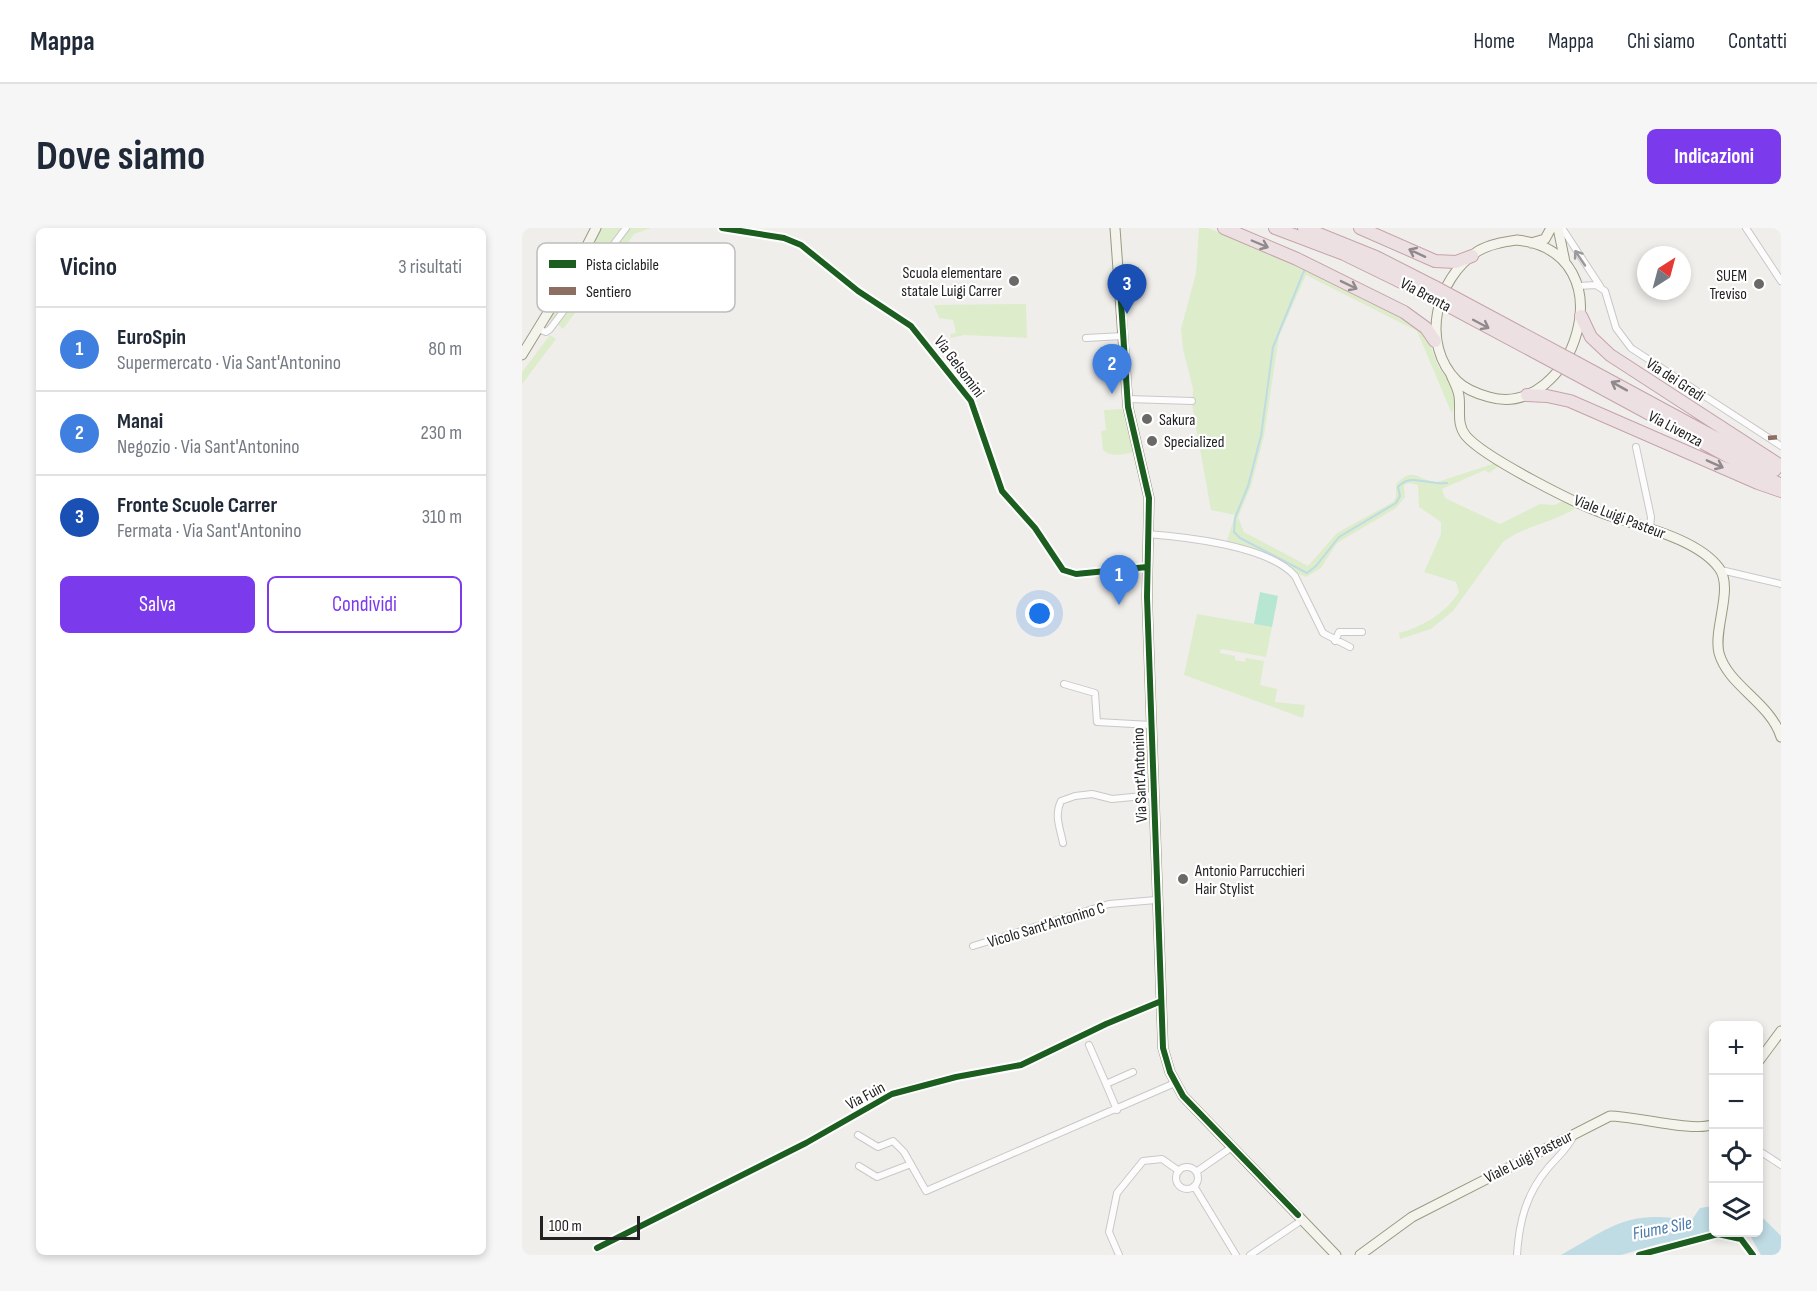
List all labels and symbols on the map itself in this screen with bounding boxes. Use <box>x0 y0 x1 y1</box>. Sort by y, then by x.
one-way arrow <box>1251 239 1269 250</box>
legend <box>537 243 735 312</box>
one-way arrow <box>1408 246 1426 258</box>
north arrow <box>1637 246 1691 300</box>
one-way arrow <box>1574 250 1586 267</box>
text: Pista ciclabile <box>586 256 659 275</box>
place label: Scuola elementare statale Luigi Carrer <box>901 264 1002 301</box>
pin: 3 <box>1108 264 1146 314</box>
place label: SUEM Treviso <box>1709 267 1747 304</box>
marker: Scuola elementare statale Luigi Carrer <box>1007 274 1021 288</box>
street label: Via Brenta <box>1397 274 1454 317</box>
marker: SUEM Treviso <box>1752 277 1766 291</box>
one-way arrow <box>1340 280 1358 291</box>
text: Sentiero <box>586 283 632 302</box>
one-way arrow <box>1472 318 1489 330</box>
street label: Via Gelsomini <box>930 333 988 401</box>
pin: 2 <box>1092 344 1132 394</box>
street label: Via dei Gredi <box>1642 354 1708 406</box>
one-way arrow <box>1610 379 1627 391</box>
street label: Via Livenza <box>1645 407 1706 452</box>
place label: Sakura <box>1159 411 1195 430</box>
marker: Sakura <box>1140 412 1154 426</box>
place label: Specialized <box>1164 433 1224 452</box>
marker: Specialized <box>1145 434 1159 448</box>
one-way arrow <box>1705 459 1723 471</box>
street label: Viale Luigi Pasteur <box>1571 491 1668 544</box>
pin: 1 <box>1100 556 1138 605</box>
your location <box>1025 599 1054 628</box>
street label: Via Sant'Antonino <box>1129 727 1152 823</box>
place label: Antonio Parrucchieri Hair Stylist <box>1194 862 1305 899</box>
marker: Antonio Parrucchieri Hair Stylist <box>1176 872 1190 886</box>
street label: Vicolo Sant'Antonino C <box>985 898 1108 952</box>
street label: Via Fuin <box>843 1078 888 1114</box>
street label: Viale Luigi Pasteur <box>1481 1127 1576 1188</box>
water label: Fiume Sile <box>1631 1212 1693 1245</box>
scale bar <box>540 1213 640 1240</box>

